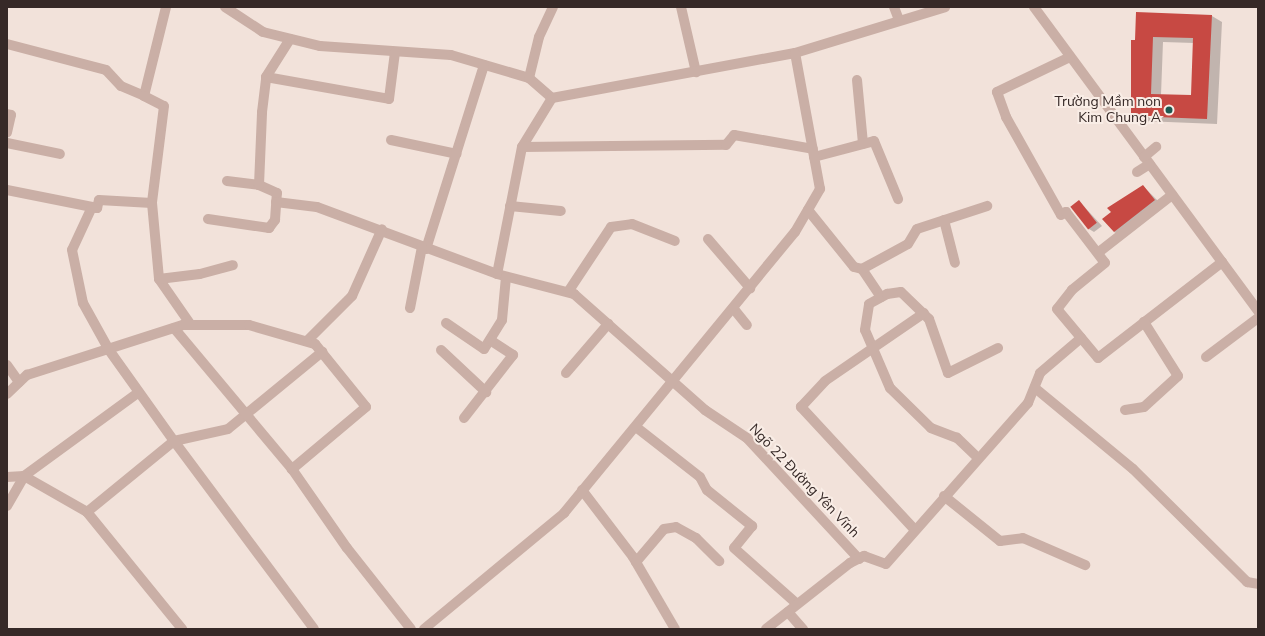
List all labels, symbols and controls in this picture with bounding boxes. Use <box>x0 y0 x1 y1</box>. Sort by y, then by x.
place label: Trường Mầm non Kim Chung A <box>1055 94 1161 126</box>
marker: Trường Mầm non Kim Chung A <box>1164 105 1174 115</box>
street label: Ngõ 22 Đường Yên Vĩnh <box>745 421 863 541</box>

